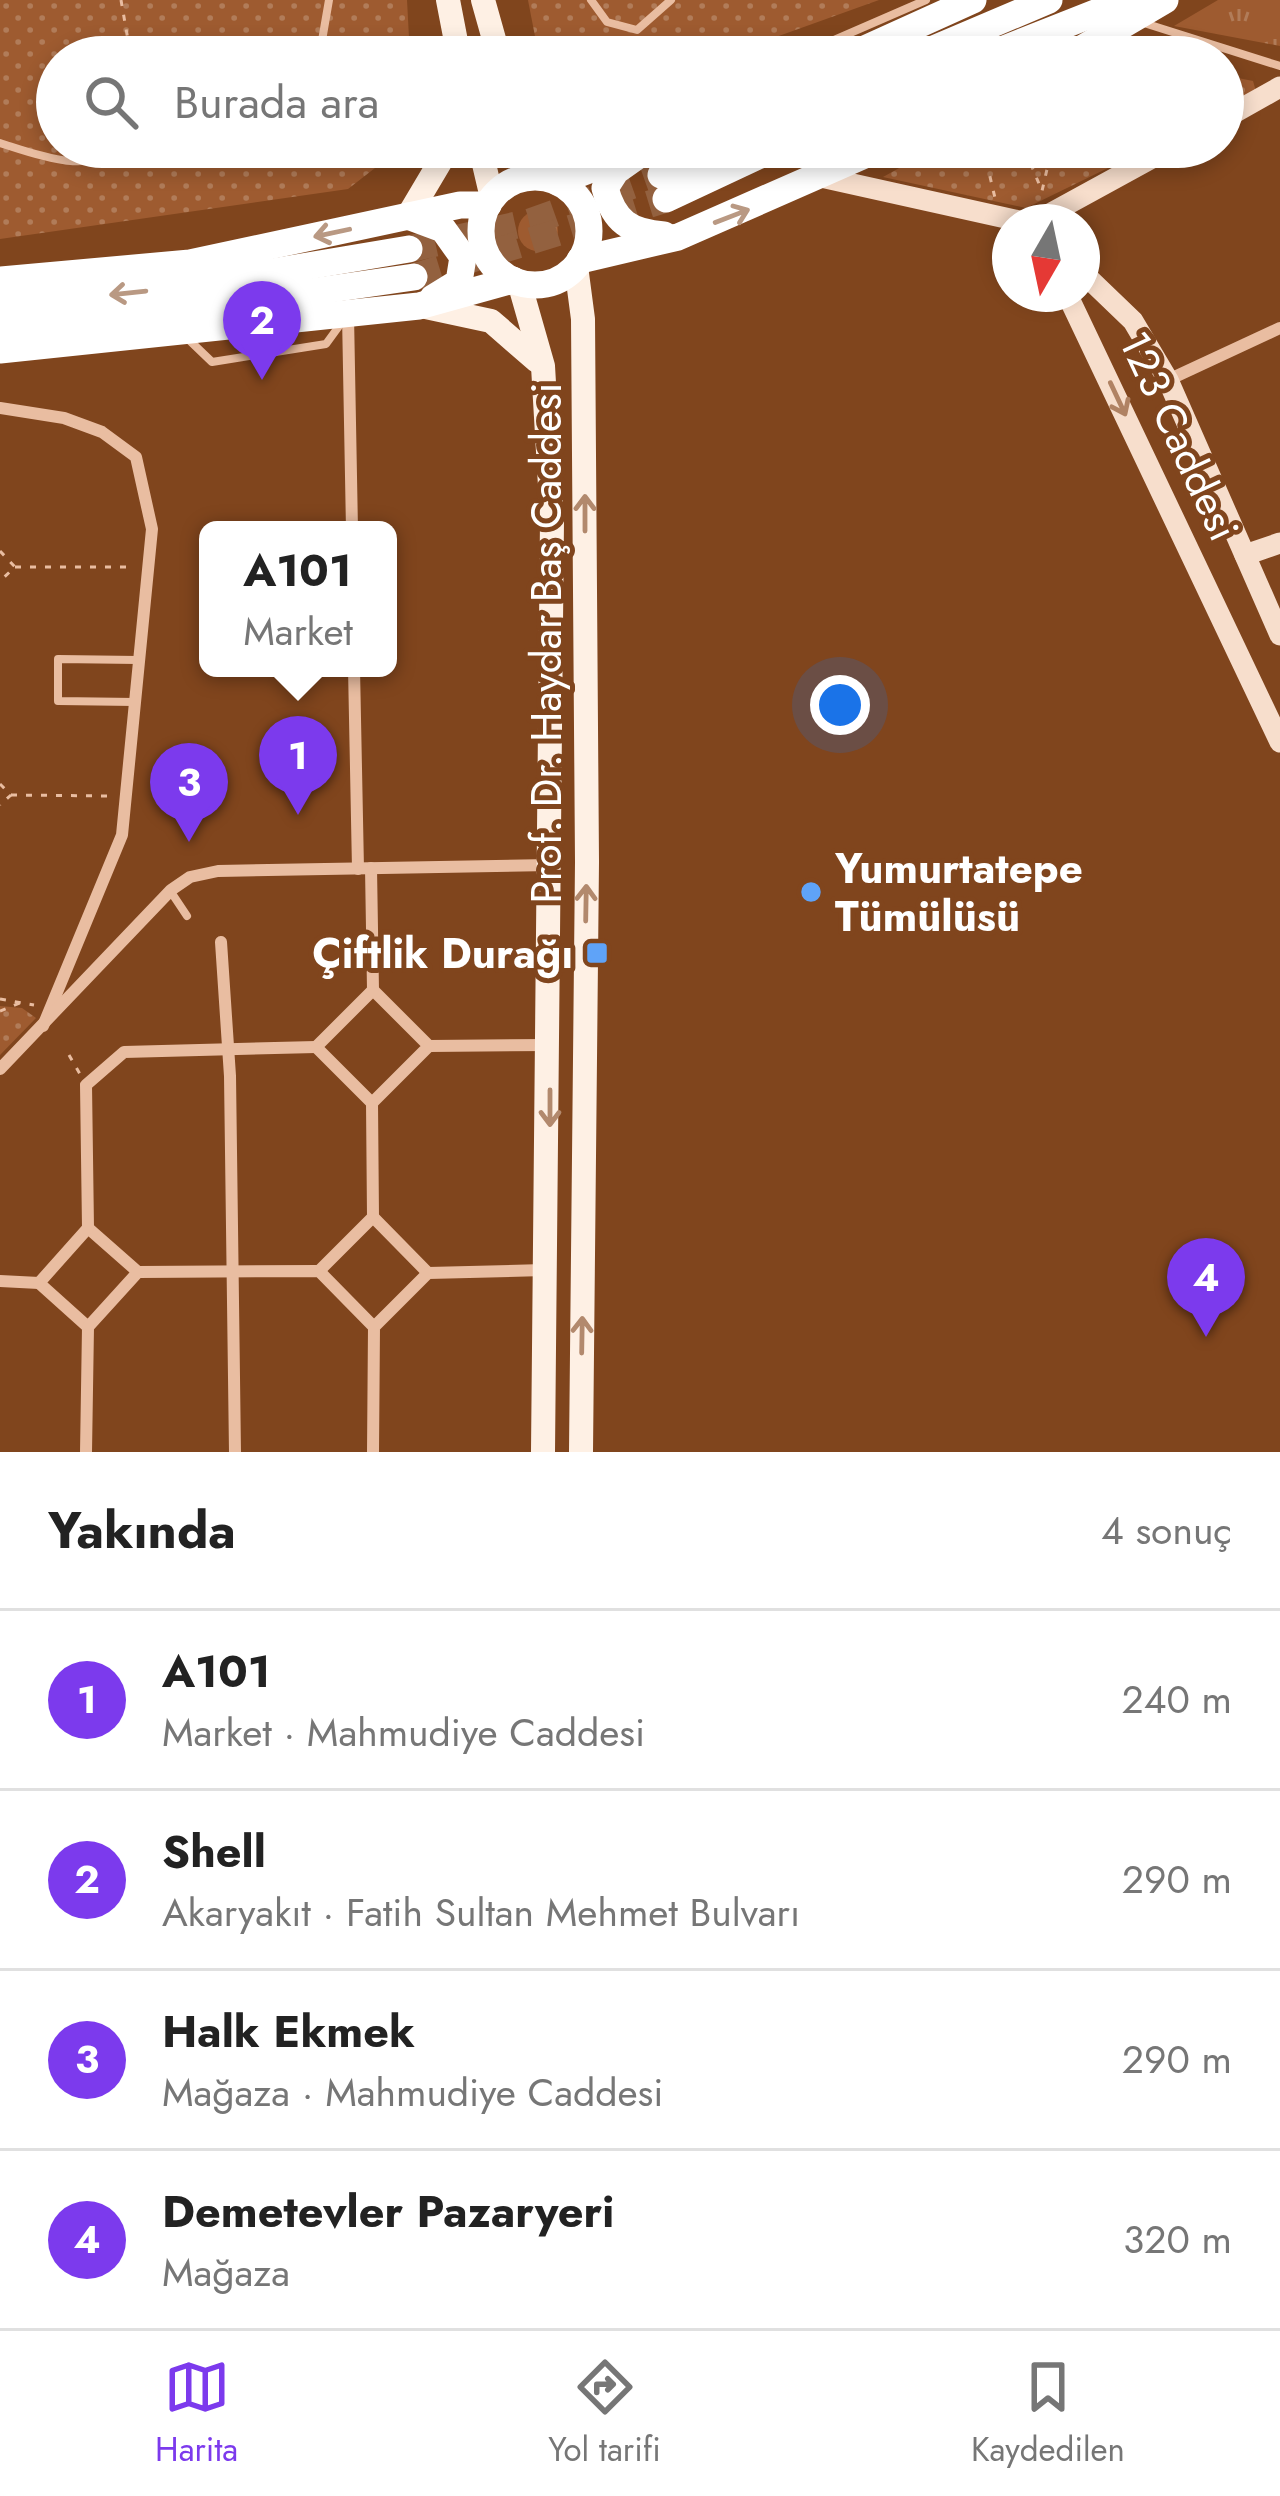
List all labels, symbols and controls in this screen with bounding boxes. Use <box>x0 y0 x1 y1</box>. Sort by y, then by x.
search box <box>36 36 1244 168</box>
icon: search <box>78 69 144 135</box>
text: Burada ara <box>174 70 379 135</box>
one-way arrow <box>713 203 750 225</box>
north arrow <box>992 204 1100 312</box>
one-way arrow <box>313 222 351 245</box>
pin: 2 <box>223 281 301 380</box>
one-way arrow <box>109 282 148 304</box>
street label: 123 Caddesi <box>1104 321 1254 551</box>
one-way arrow <box>1108 380 1130 416</box>
street label: Prof. Dr. Haydar Baş Caddesi <box>516 383 577 903</box>
one-way arrow <box>573 494 596 533</box>
popup <box>199 521 397 677</box>
text: A101 <box>243 538 352 603</box>
text: Market <box>243 603 353 660</box>
your location <box>810 675 870 735</box>
pin: 1 <box>259 716 337 815</box>
pin: 3 <box>150 743 228 842</box>
place label: Yumurtatepe Tümülüsü <box>834 838 1083 947</box>
marker: Yumurtatepe Tümülüsü <box>798 879 824 905</box>
one-way arrow <box>575 884 598 923</box>
place label: Çiftlik Durağı <box>312 923 573 984</box>
marker: Çiftlik Durağı <box>584 940 610 966</box>
one-way arrow <box>539 1088 561 1127</box>
pin: 4 <box>1167 1238 1245 1337</box>
one-way arrow <box>571 1316 594 1355</box>
text: Yakında <box>48 1493 236 1567</box>
text: 4 sonuç <box>1101 1502 1232 1559</box>
text: A101 <box>162 1639 271 1704</box>
text: 1 <box>77 1671 97 1728</box>
text: 240 m <box>1122 1671 1232 1728</box>
text: Market · Mahmudiye Caddesi <box>162 1704 645 1761</box>
text: Shell <box>162 1819 266 1884</box>
text: 2 <box>74 1851 100 1908</box>
text: 290 m <box>1122 1851 1232 1908</box>
text: Akaryakıt · Fatih Sultan Mehmet Bulvarı <box>162 1884 800 1941</box>
text: Halk Ekmek <box>162 1999 415 2064</box>
text: 3 <box>75 2031 99 2088</box>
text: 290 m <box>1122 2031 1232 2088</box>
text: Mağaza · Mahmudiye Caddesi <box>162 2064 663 2121</box>
text: Demetevler Pazaryeri <box>162 2179 615 2244</box>
text: 4 <box>73 2211 101 2268</box>
text: 320 m <box>1123 2211 1232 2268</box>
text: Mağaza <box>162 2244 290 2301</box>
tab: Harita <box>155 2354 238 2473</box>
tab: Yol tarifi <box>548 2354 661 2473</box>
tab: Kaydedilen <box>971 2354 1125 2473</box>

